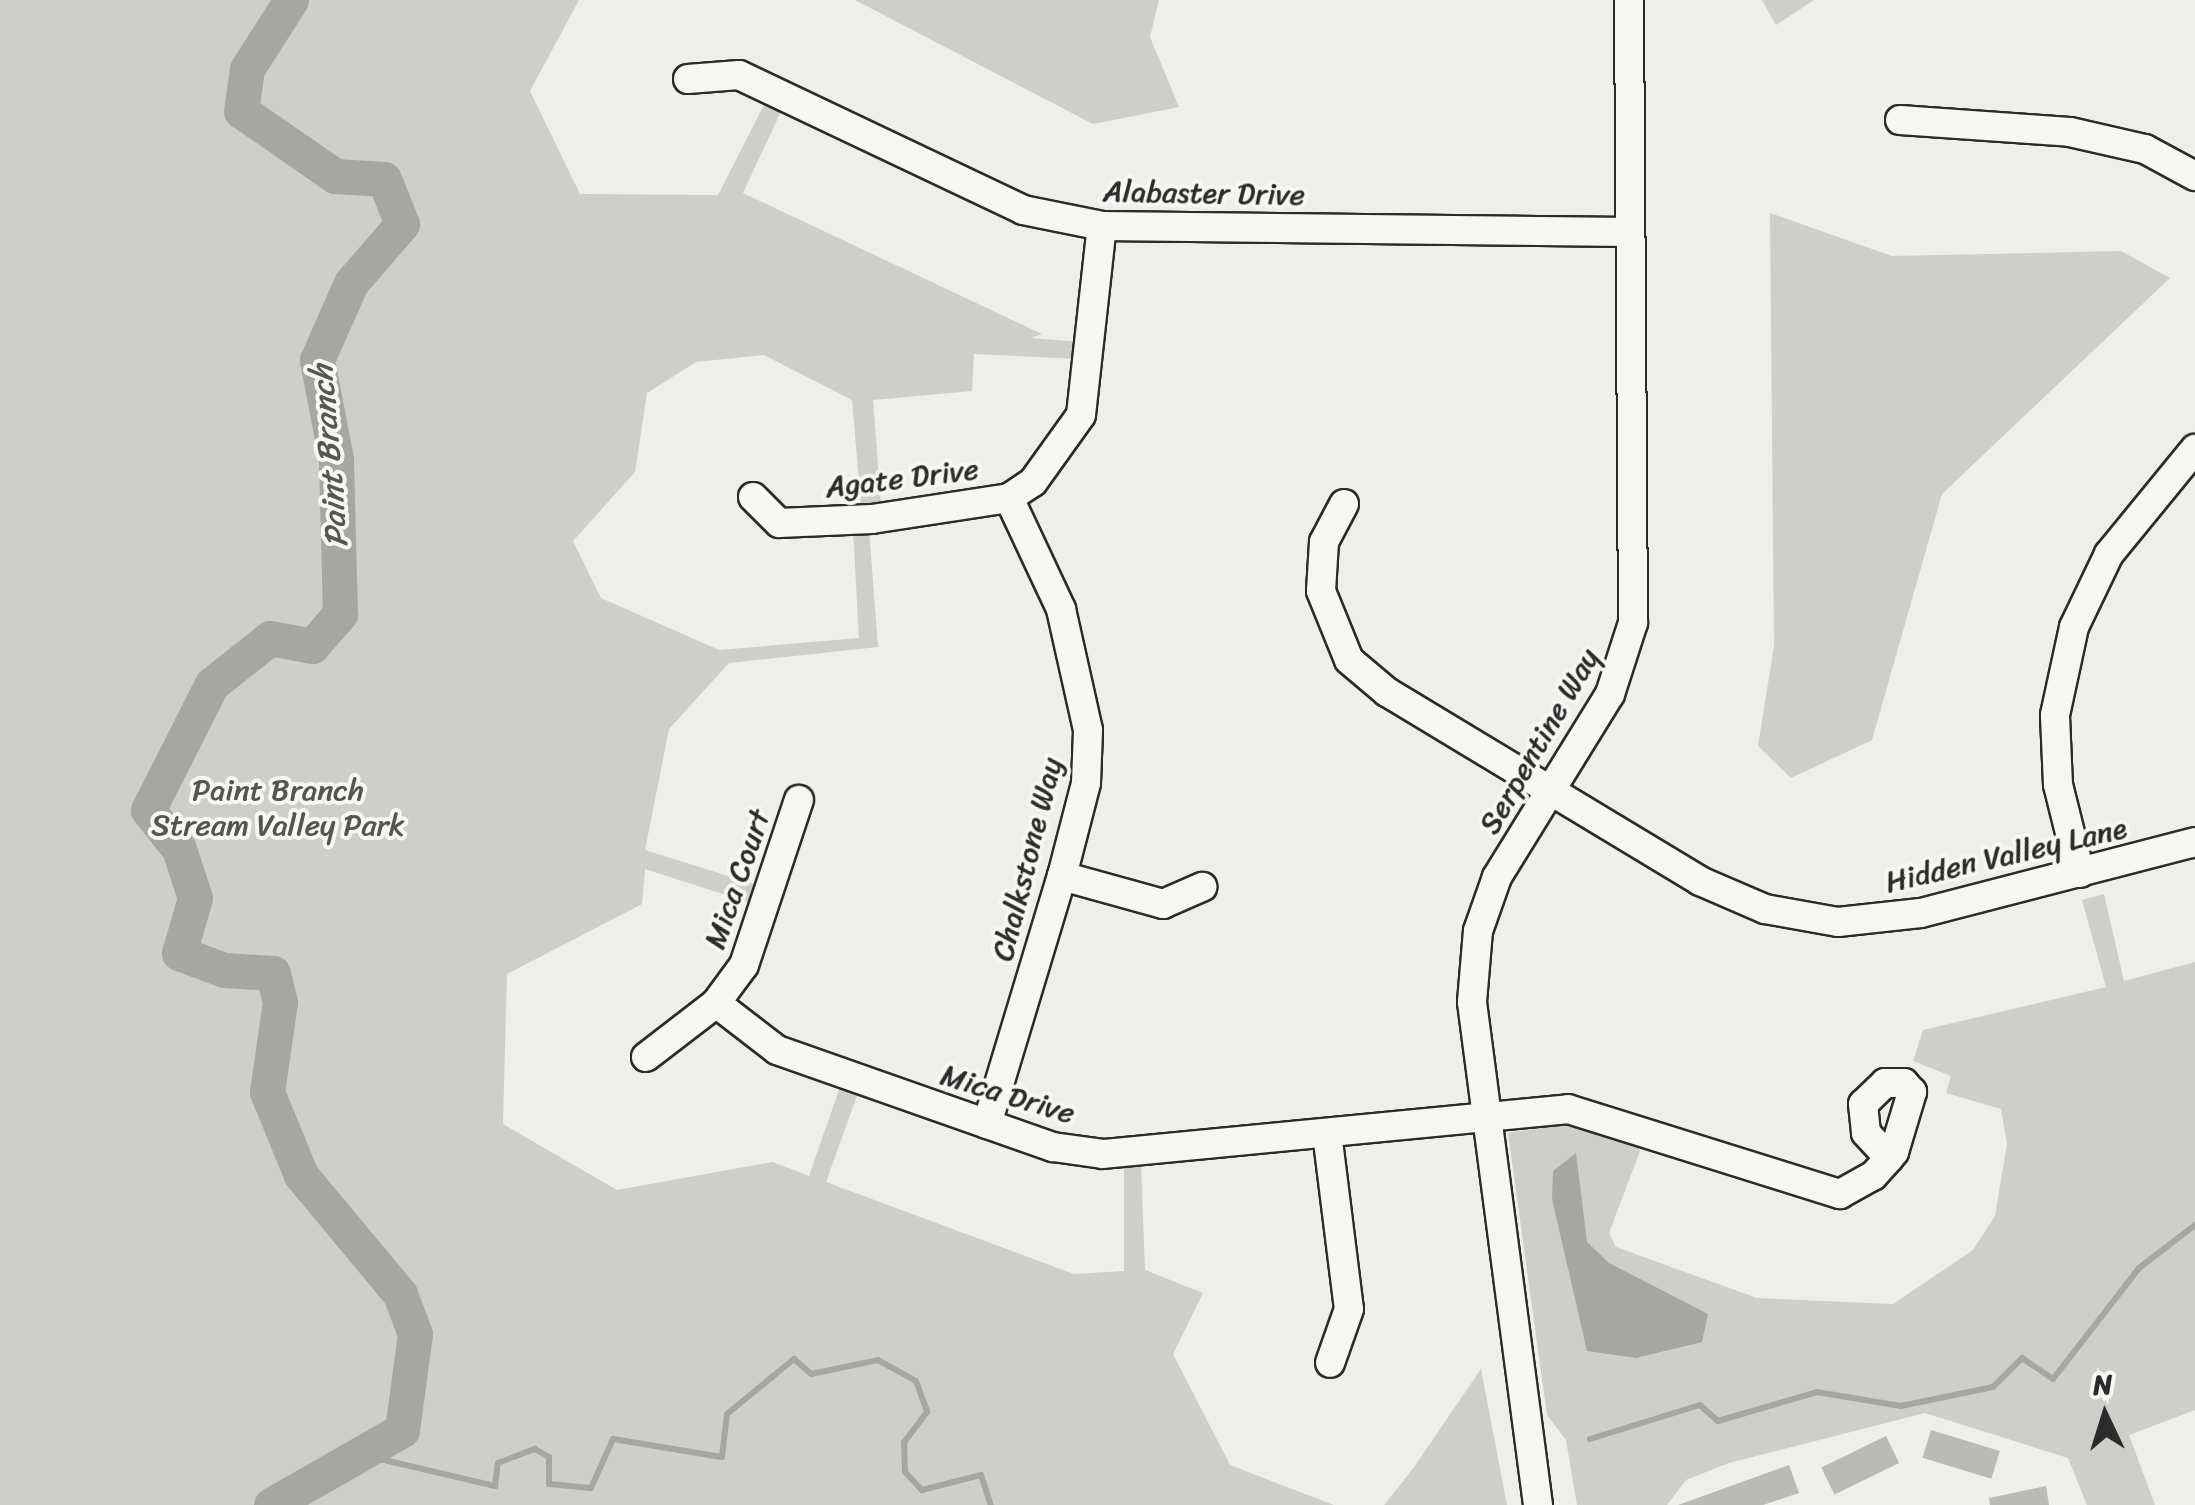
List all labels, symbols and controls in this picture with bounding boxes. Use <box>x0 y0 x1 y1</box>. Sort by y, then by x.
street label: Alabaster Drive <box>1103 173 1305 213</box>
water label: Paint Branch <box>303 363 357 549</box>
street label: Agate Drive <box>823 451 981 505</box>
street label: Serpentine Way <box>1471 642 1607 840</box>
street label: Chalkstone Way <box>984 754 1070 964</box>
park label: Paint Branch Stream Valley Park <box>151 772 405 842</box>
street label: Mica Court <box>696 804 778 954</box>
street label: Hidden Valley Lane <box>1881 810 2131 900</box>
street label: Mica Drive <box>937 1057 1079 1131</box>
text: N <box>2091 1359 2114 1410</box>
north arrow <box>2055 1365 2155 1465</box>

